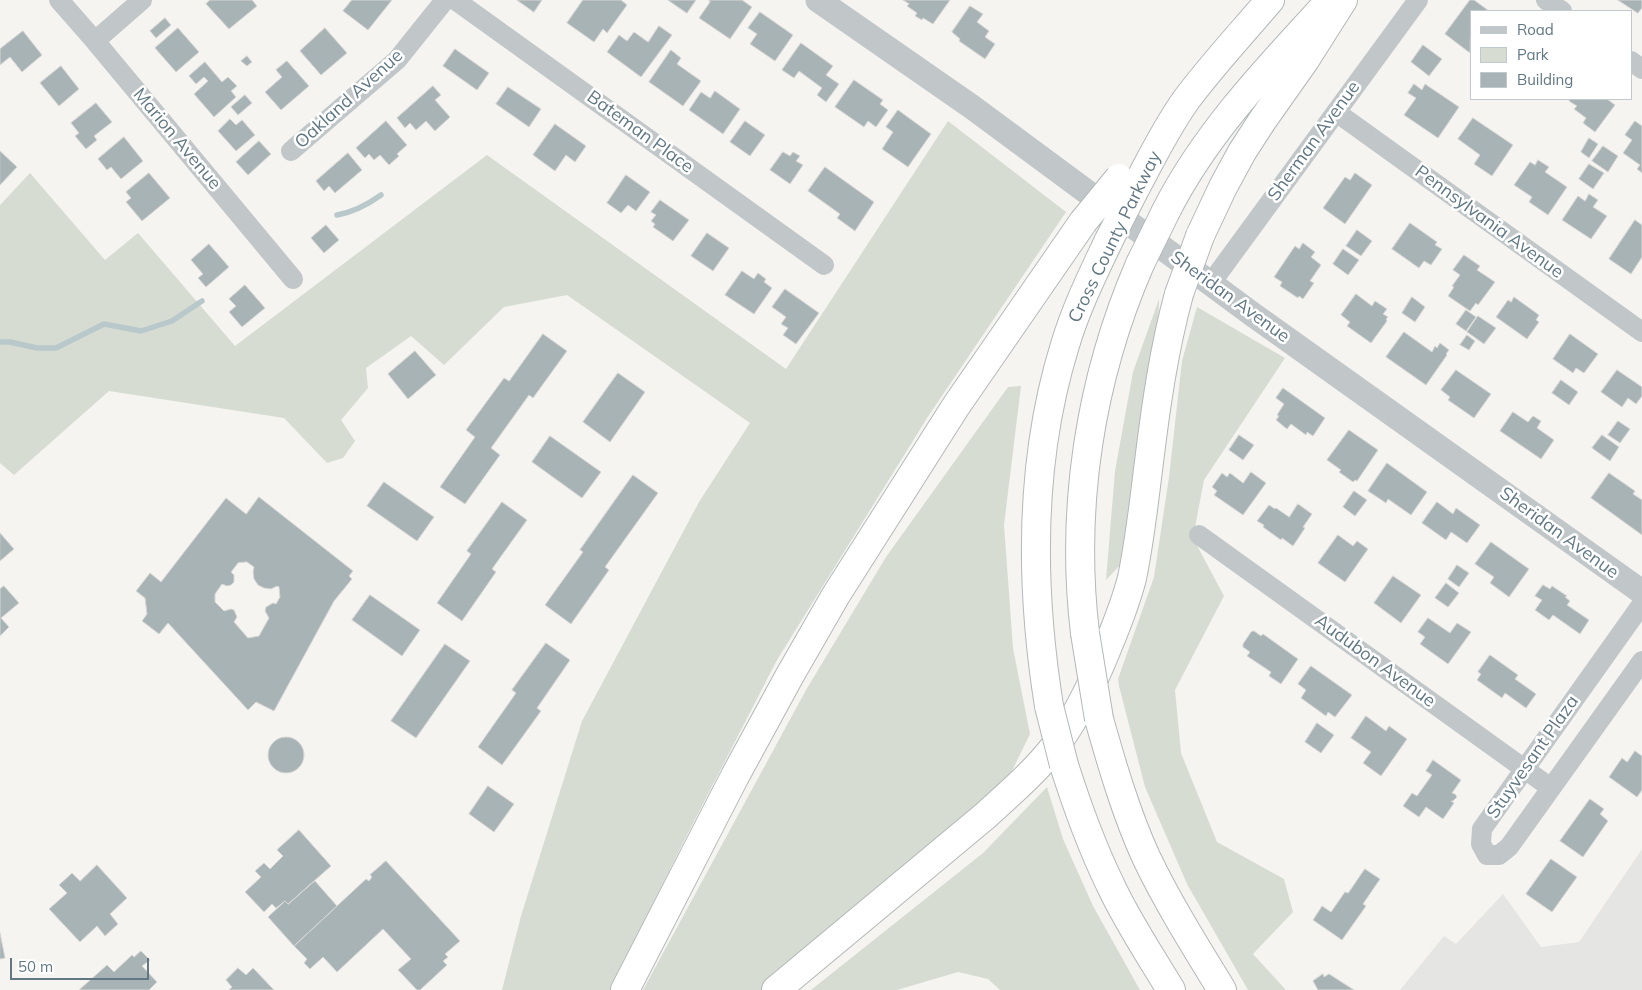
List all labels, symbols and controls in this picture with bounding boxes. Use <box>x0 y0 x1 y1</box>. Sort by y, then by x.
legend <box>1470 10 1632 100</box>
text: Road <box>1517 20 1554 39</box>
street label: Oakland Avenue <box>291 45 407 153</box>
text: Park <box>1517 45 1549 64</box>
text: Building <box>1517 70 1573 89</box>
street label: Sherman Avenue <box>1263 77 1365 205</box>
street label: Marion Avenue <box>128 84 226 194</box>
street label: Bateman Place <box>583 86 697 178</box>
street label: Cross County Parkway <box>1064 148 1166 326</box>
street label: Pennsylvania Avenue <box>1411 161 1567 283</box>
street label: Sheridan Avenue <box>1166 247 1294 347</box>
street label: Sheridan Avenue <box>1495 483 1623 583</box>
street label: Audubon Avenue <box>1310 610 1440 712</box>
street label: Stuyvesant Plaza <box>1483 691 1583 823</box>
scale bar <box>12 948 151 980</box>
text: 50 m <box>18 957 53 976</box>

